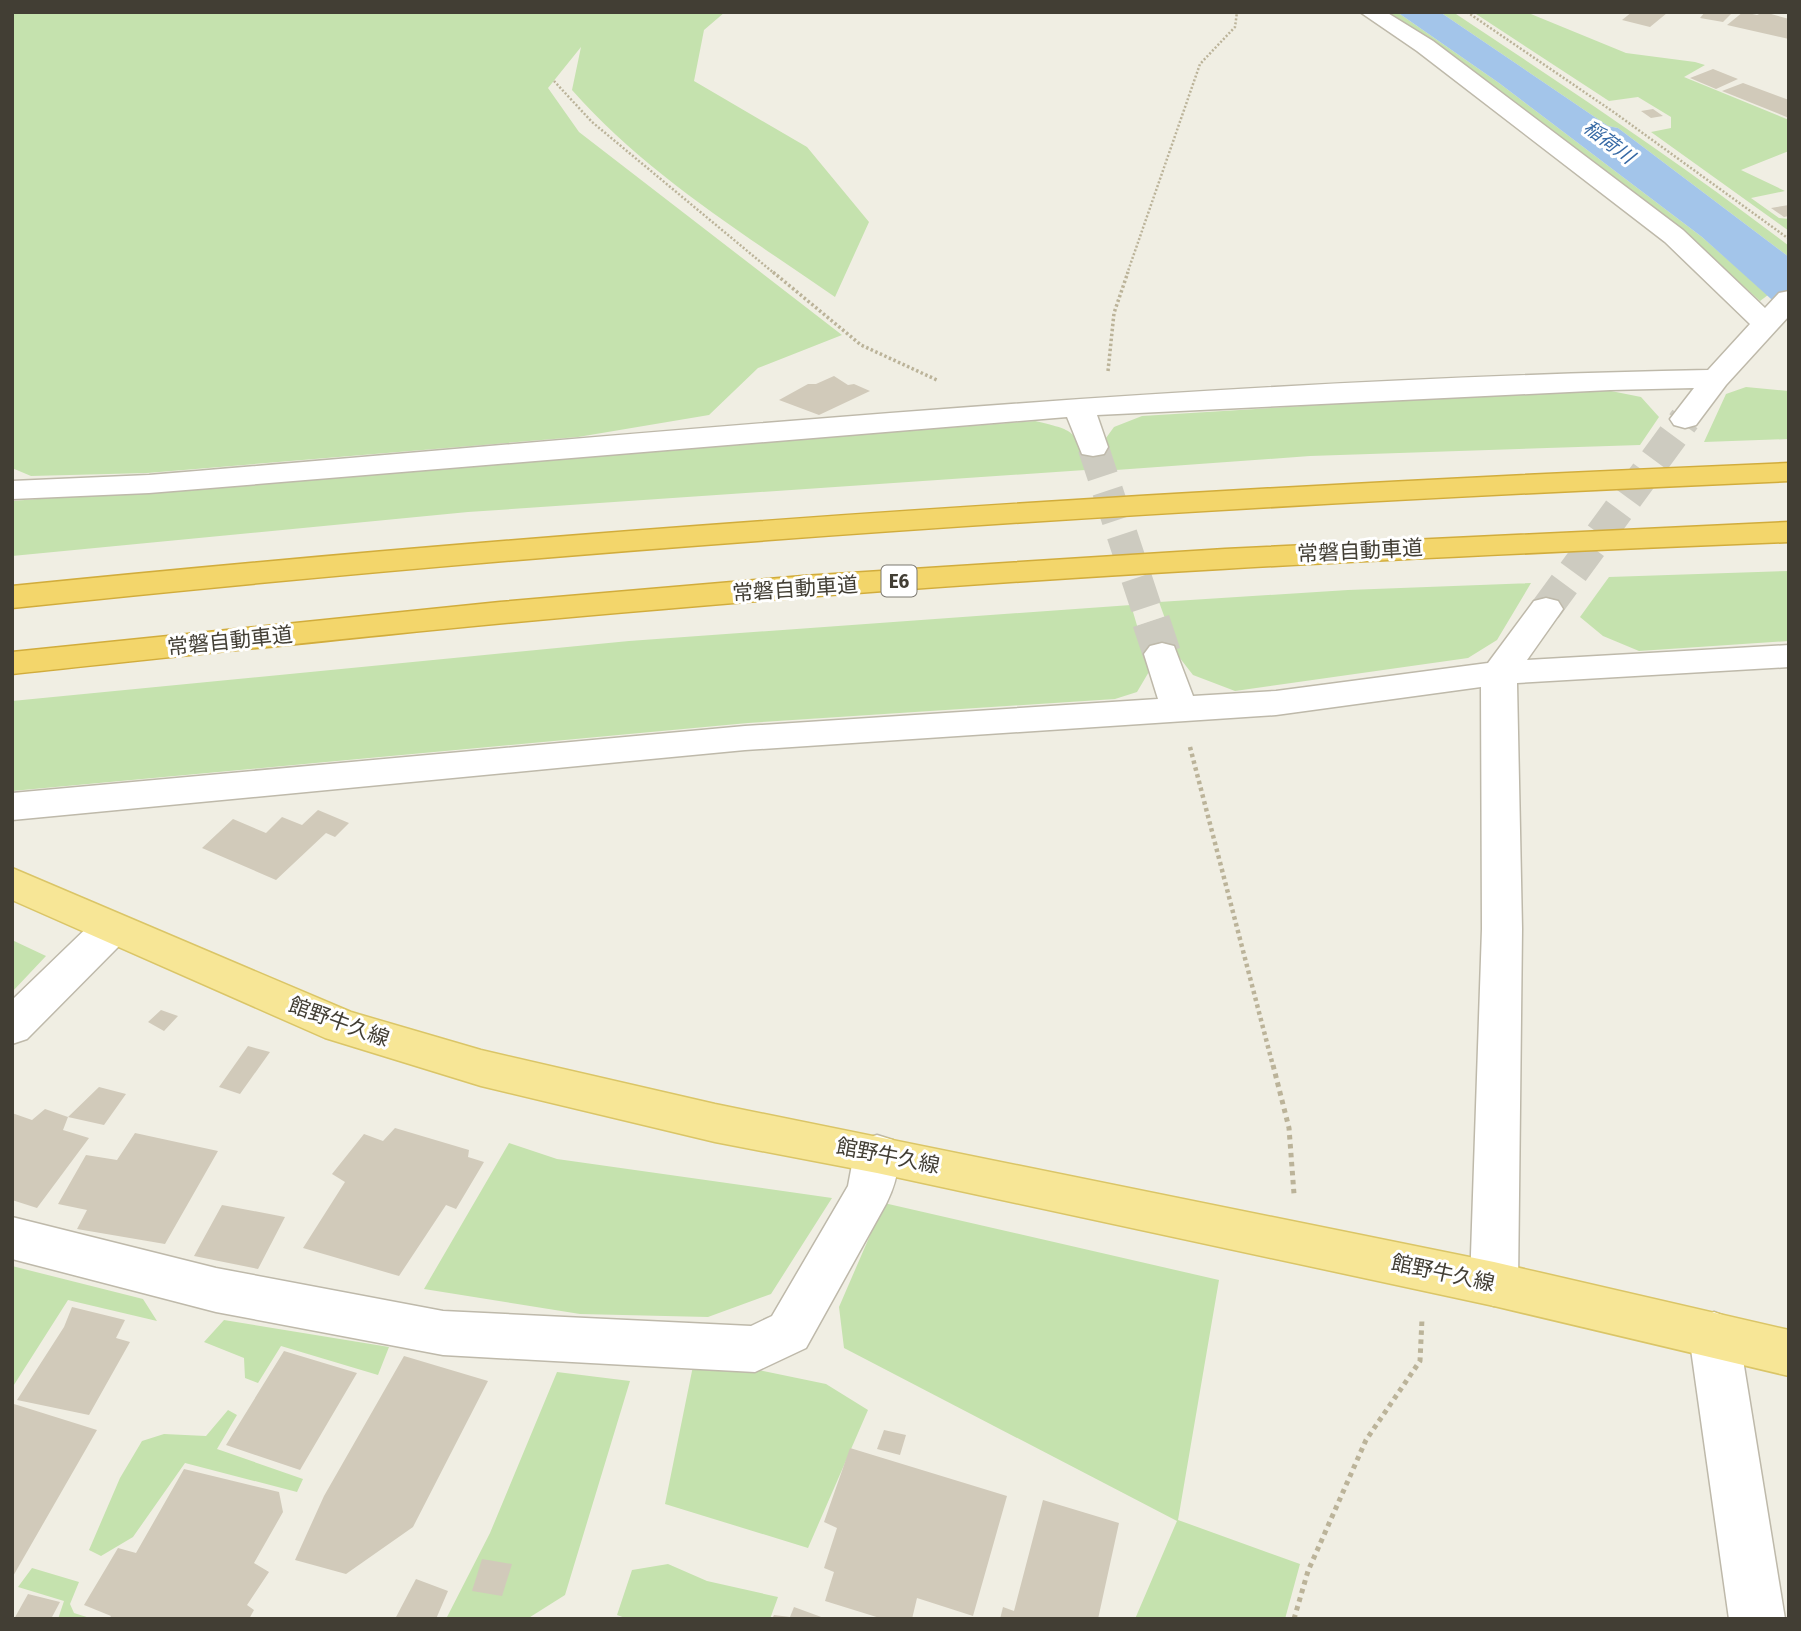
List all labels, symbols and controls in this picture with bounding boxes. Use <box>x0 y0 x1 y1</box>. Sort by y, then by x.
water label: 稲荷川 <box>1579 116 1640 170</box>
street label: 常磐自動車道 <box>1296 535 1424 567</box>
road number: E6 <box>881 566 916 596</box>
street label: 常磐自動車道 <box>731 572 859 606</box>
street label: 常磐自動車道 <box>166 621 294 661</box>
street label: 館野牛久線 <box>285 992 393 1052</box>
street label: 館野牛久線 <box>834 1133 942 1179</box>
street label: 館野牛久線 <box>1389 1249 1497 1297</box>

